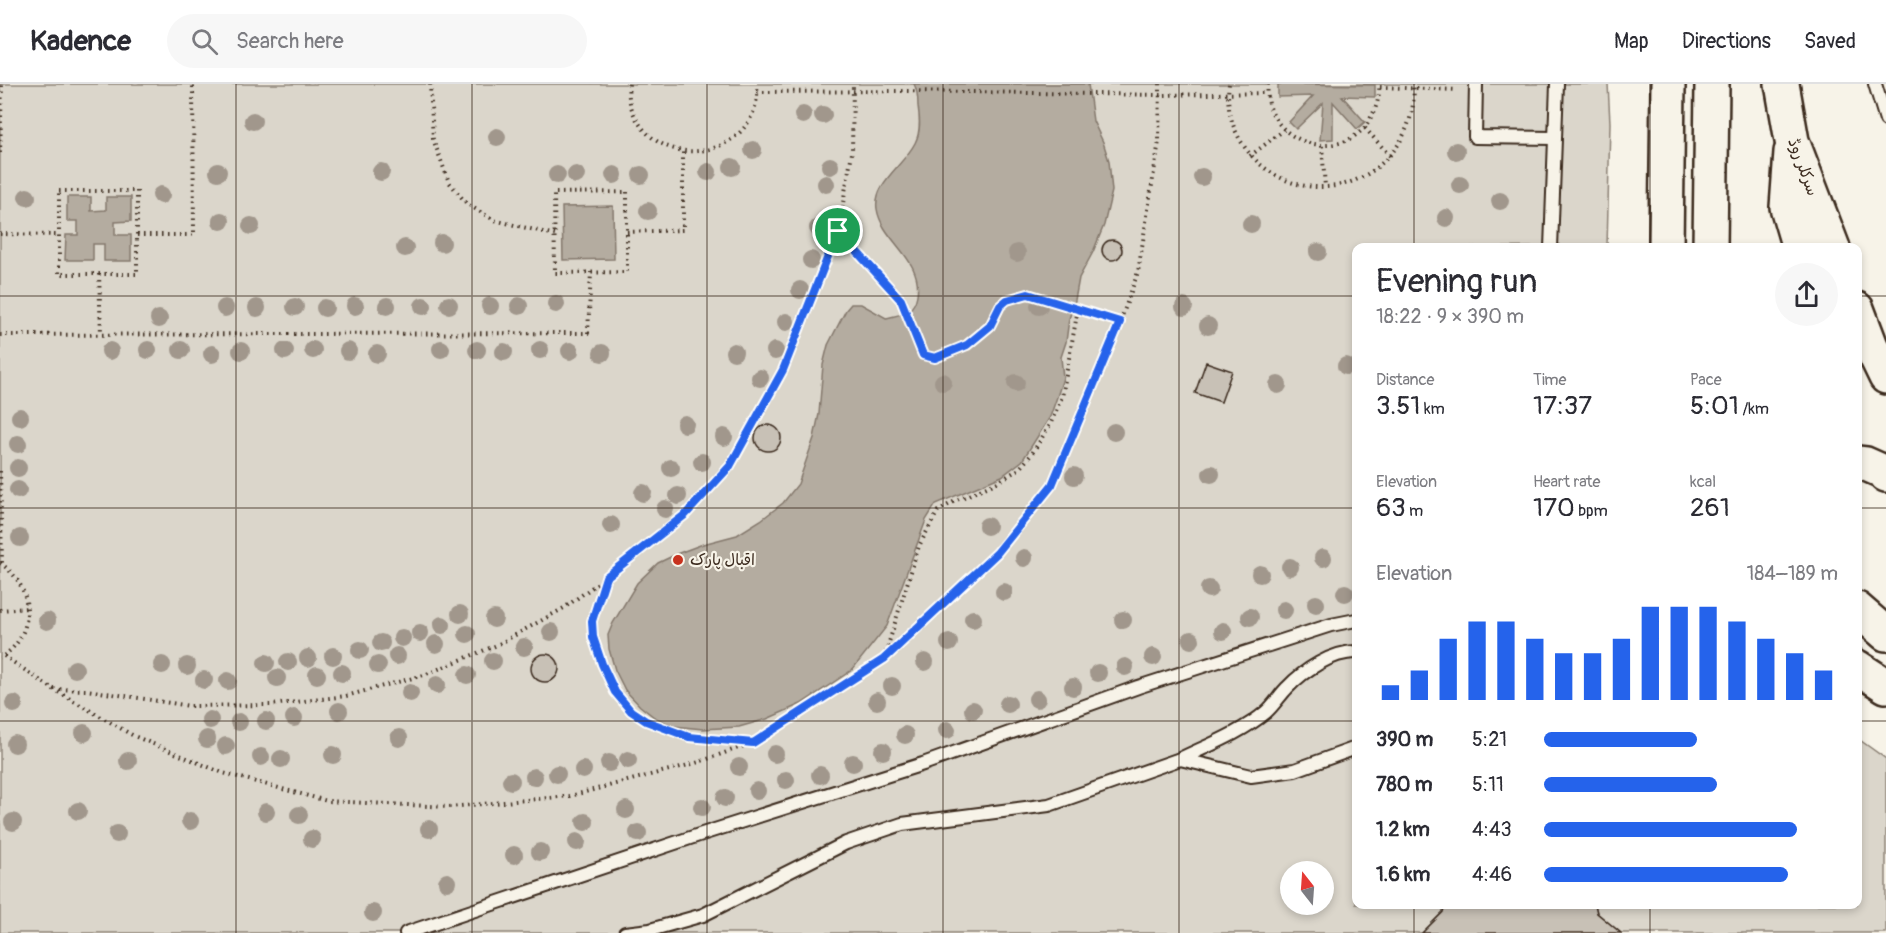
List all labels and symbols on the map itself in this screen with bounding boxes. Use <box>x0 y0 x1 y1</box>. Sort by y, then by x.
street label: سرکلر روڈ <box>1783 135 1823 199</box>
pin <box>812 205 863 256</box>
place label: اقبال پارک <box>690 550 755 570</box>
marker: اقبال پارک <box>671 553 685 567</box>
north arrow <box>1280 861 1334 915</box>

